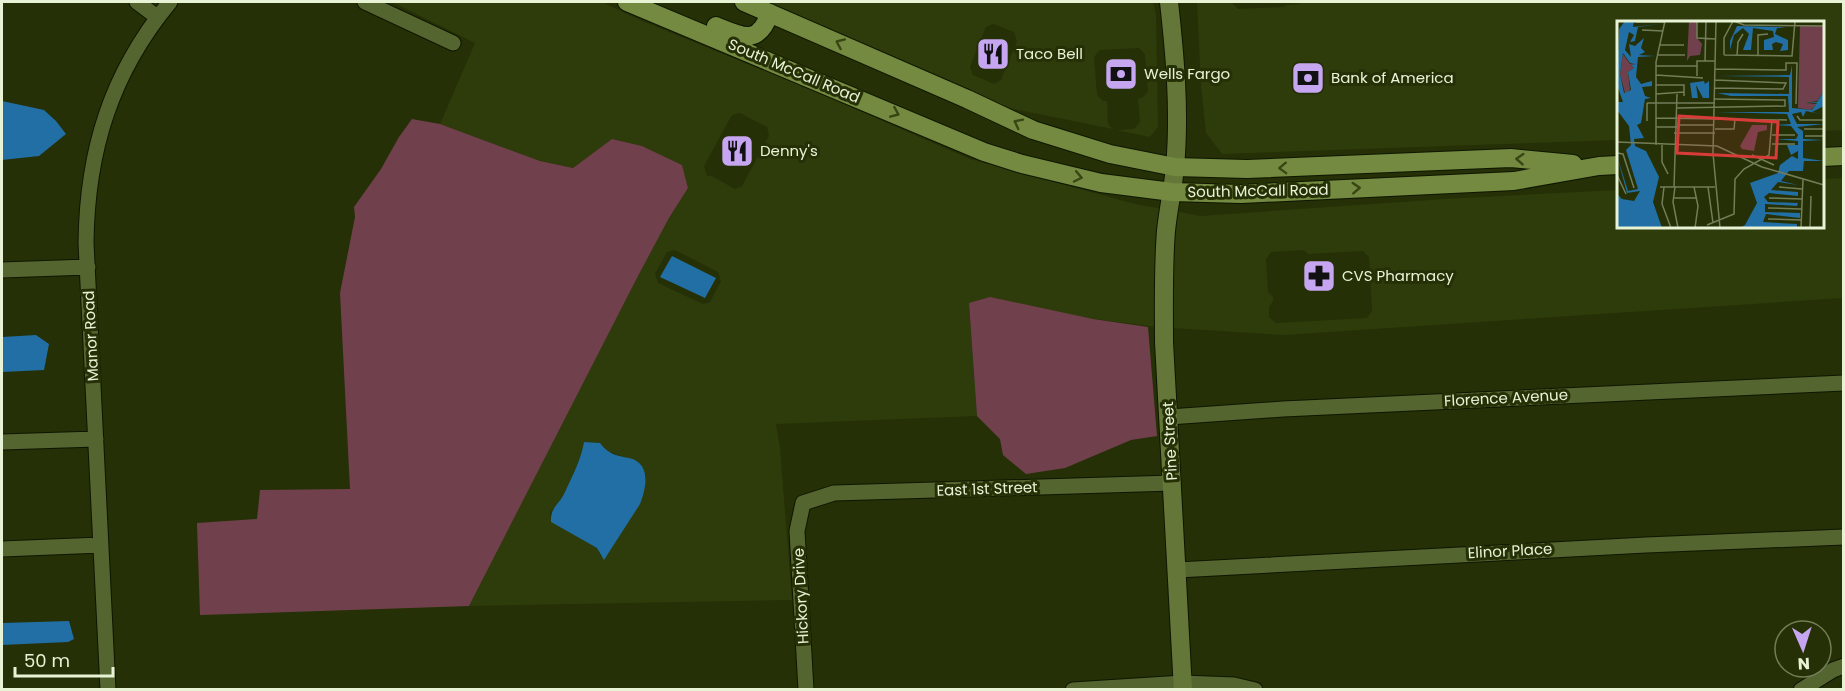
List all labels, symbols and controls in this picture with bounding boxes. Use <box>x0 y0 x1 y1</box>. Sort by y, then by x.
inset map <box>1617 21 1824 228</box>
street label: South McCall Road <box>725 33 863 108</box>
restaurant icon: Taco Bell <box>975 36 1011 72</box>
one-way arrow <box>835 39 846 51</box>
place label: Taco Bell <box>1016 43 1083 64</box>
bank icon: Wells Fargo <box>1103 56 1139 92</box>
bank icon: Bank of America <box>1290 60 1326 96</box>
place label: Wells Fargo <box>1144 63 1230 84</box>
place label: Bank of America <box>1331 67 1454 88</box>
one-way arrow <box>888 106 899 118</box>
one-way arrow <box>1014 119 1024 130</box>
restaurant icon: Denny's <box>719 133 755 169</box>
place label: Denny's <box>760 140 818 161</box>
one-way arrow <box>1515 153 1525 166</box>
one-way arrow <box>1279 161 1288 174</box>
one-way arrow <box>1073 170 1083 183</box>
street label: South McCall Road <box>1187 179 1329 202</box>
one-way arrow <box>1352 182 1361 195</box>
pharmacy icon: CVS Pharmacy <box>1301 258 1337 294</box>
place label: CVS Pharmacy <box>1342 265 1454 286</box>
street label: Manor Road <box>78 290 103 382</box>
street label: Florence Avenue <box>1443 384 1568 411</box>
street label: Pine Street <box>1157 401 1182 481</box>
street label: East 1st Street <box>936 476 1038 501</box>
street label: Elinor Place <box>1467 538 1553 563</box>
street label: Hickory Drive <box>787 547 814 645</box>
north arrow <box>1773 619 1833 679</box>
scale bar <box>15 640 112 678</box>
text: 50 m <box>24 648 70 673</box>
text: N <box>1797 652 1810 675</box>

